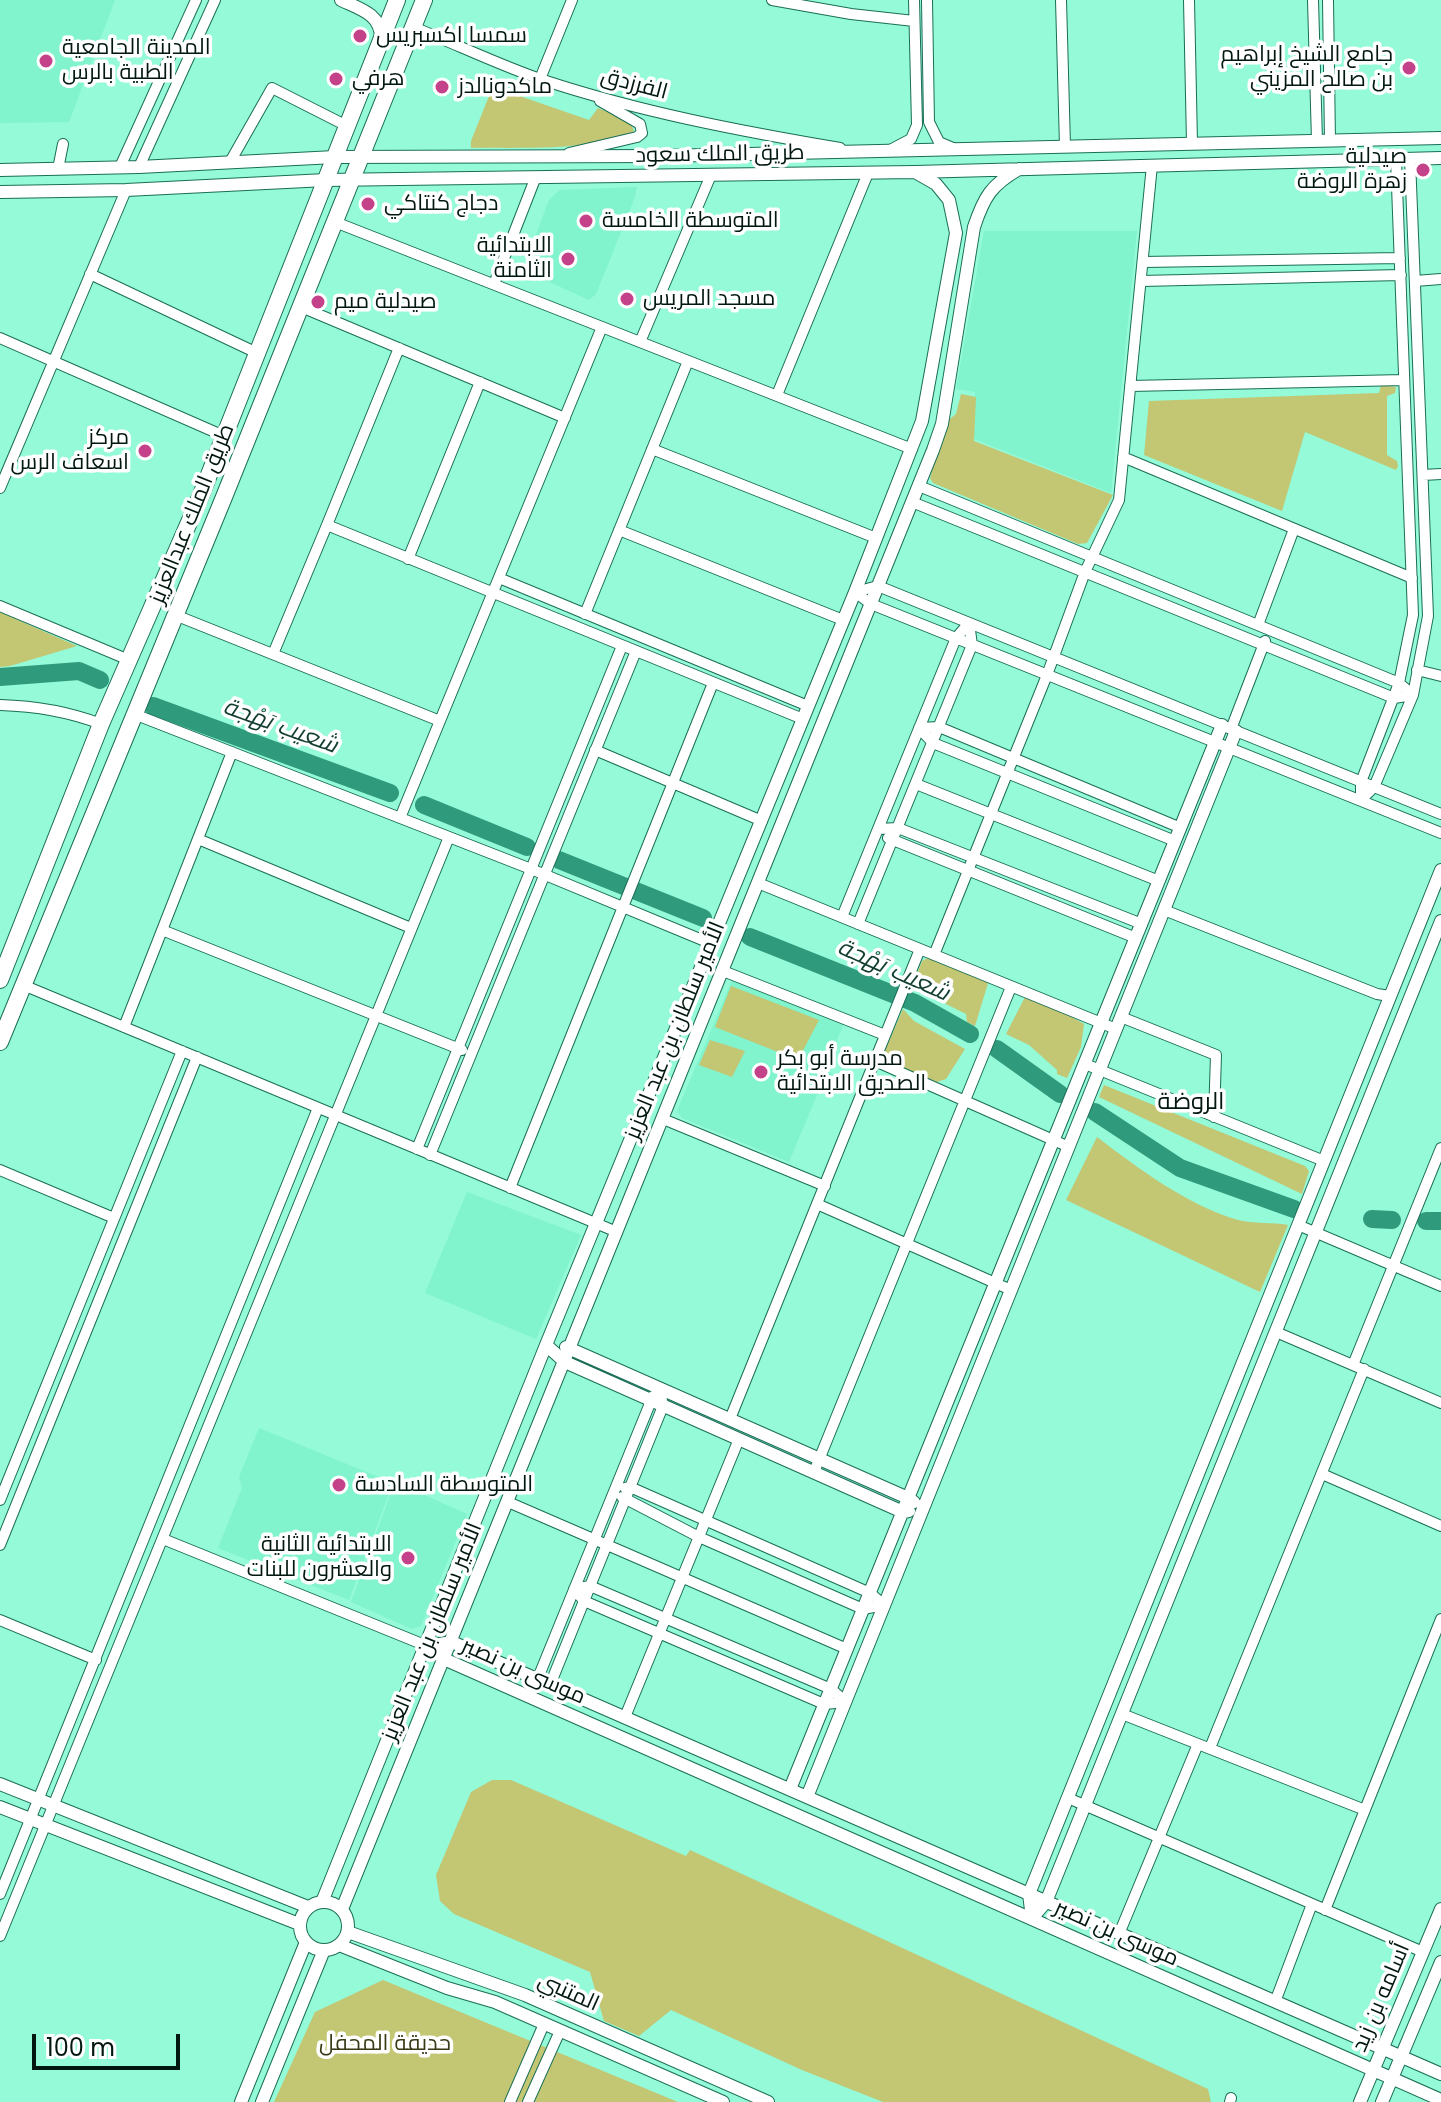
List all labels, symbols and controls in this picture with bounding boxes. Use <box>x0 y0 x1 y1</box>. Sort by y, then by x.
place label: سمسا اكسبريس <box>376 23 527 49</box>
marker: سمسا اكسبريس <box>351 27 369 45</box>
place label: المدينة الجامعية الطبية بالرس <box>62 35 211 86</box>
place label: جامع الشيخ إبراهيم بن صالح المزيني <box>1221 42 1393 94</box>
marker: المدينة الجامعية الطبية بالرس <box>37 52 55 70</box>
marker: جامع الشيخ إبراهيم بن صالح المزيني <box>1400 59 1418 77</box>
street label: الفرزدق <box>598 63 670 107</box>
place label: هرفي <box>352 66 405 92</box>
marker: هرفي <box>327 70 345 88</box>
place label: ماكدونالدز <box>458 74 552 100</box>
marker: ماكدونالدز <box>433 78 451 96</box>
street label: طريق الملك سعود <box>635 140 805 170</box>
place label: صيدلية زهرة الروضة <box>1297 144 1407 196</box>
marker: صيدلية زهرة الروضة <box>1414 161 1432 179</box>
place label: دجاج كنتاكي <box>384 191 498 217</box>
marker: دجاج كنتاكي <box>359 195 377 213</box>
place label: المتوسطة الخامسة <box>602 208 779 234</box>
marker: المتوسطة الخامسة <box>577 212 595 230</box>
place label: الابتدائية الثامنة <box>477 233 552 284</box>
marker: الابتدائية الثامنة <box>559 250 577 268</box>
place label: مسجد المريس <box>643 286 775 312</box>
place label: صيدلية ميم <box>334 289 436 315</box>
marker: مسجد المريس <box>618 290 636 308</box>
marker: صيدلية ميم <box>309 293 327 311</box>
street label: طريق الملك عبدالعزيز <box>145 420 241 608</box>
place label: مركز اسعاف الرس <box>11 425 129 476</box>
marker: مركز اسعاف الرس <box>136 442 154 460</box>
water label: شعيب بَهْجة <box>219 693 341 761</box>
street label: الأمير سلطان بن عبد العزيز <box>620 918 732 1144</box>
water label: شعيب بَهْجة <box>833 934 953 1008</box>
place label: مدرسة أبو بكر الصديق الابتدائية <box>777 1046 926 1098</box>
marker: مدرسة أبو بكر الصديق الابتدائية <box>752 1063 770 1081</box>
district label: الروضة <box>1158 1089 1224 1117</box>
place label: المتوسطة السادسة <box>355 1472 533 1498</box>
marker: المتوسطة السادسة <box>330 1476 348 1494</box>
street label: الأمير سلطان بن عبد العزيز <box>377 1519 489 1745</box>
place label: الابتدائية الثانية والعشرون للبنات <box>247 1532 392 1584</box>
marker: الابتدائية الثانية والعشرون للبنات <box>399 1549 417 1567</box>
street label: موسى بن نصير <box>457 1633 589 1711</box>
street label: موسى بن نصير <box>1050 1895 1182 1973</box>
street label: أسامه بن زيد <box>1347 1940 1417 2056</box>
street label: المتنبي <box>533 1968 603 2018</box>
scale bar <box>36 2018 184 2068</box>
text: 100 m <box>46 2031 115 2064</box>
park label: حديقة المحفل <box>319 2031 451 2057</box>

